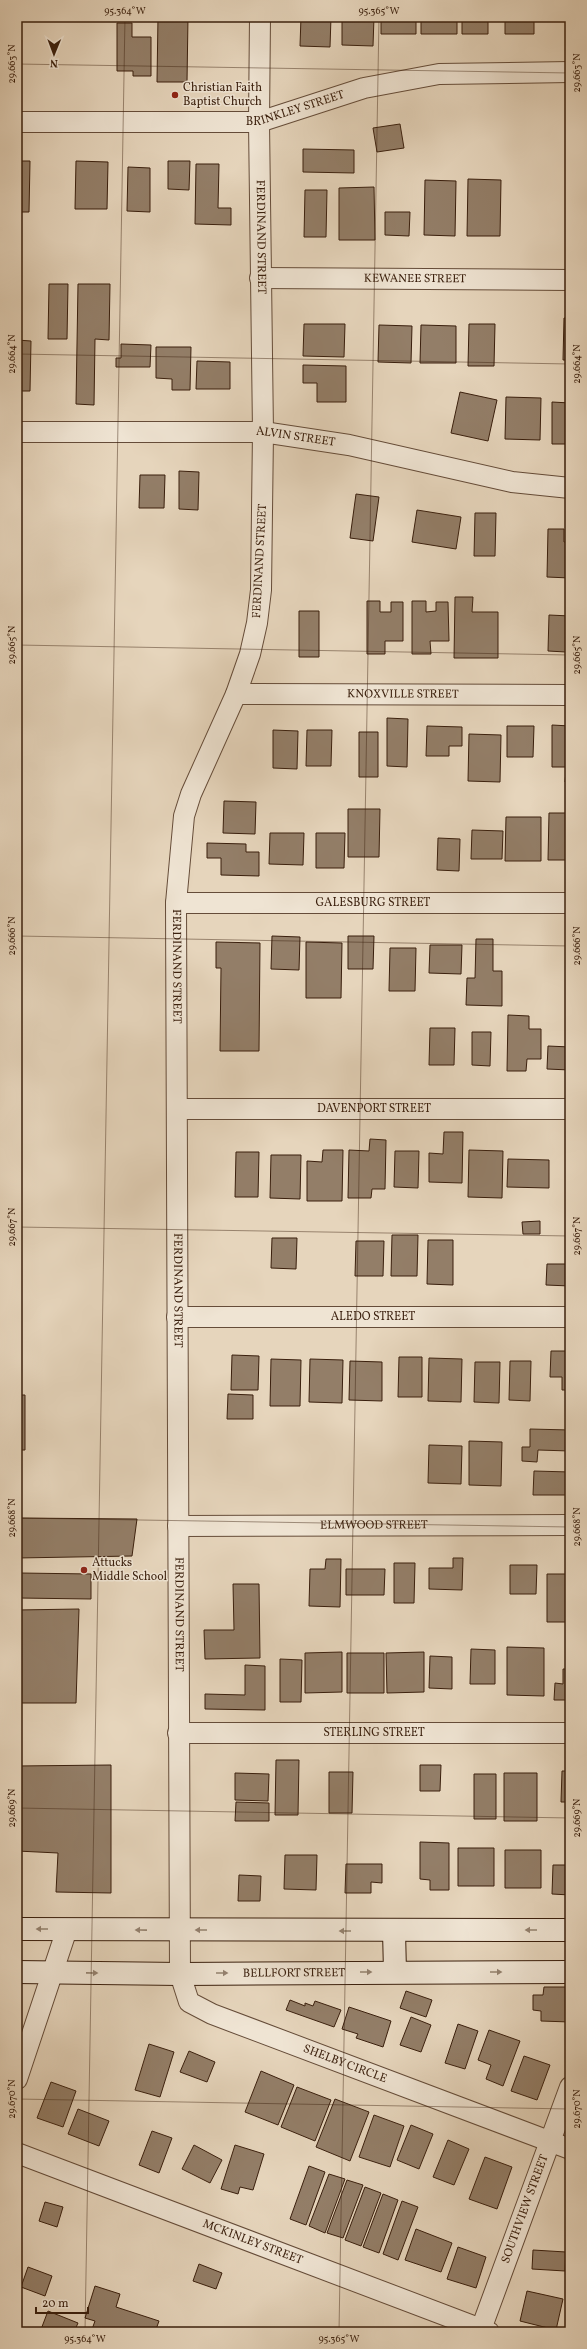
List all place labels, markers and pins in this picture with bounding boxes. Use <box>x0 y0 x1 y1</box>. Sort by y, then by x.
place label: Christian Faith Baptist Church <box>183 80 262 110</box>
marker: Christian Faith Baptist Church <box>170 90 180 100</box>
place label: Attucks Middle School <box>92 1555 167 1585</box>
marker: Attucks Middle School <box>79 1565 89 1575</box>

